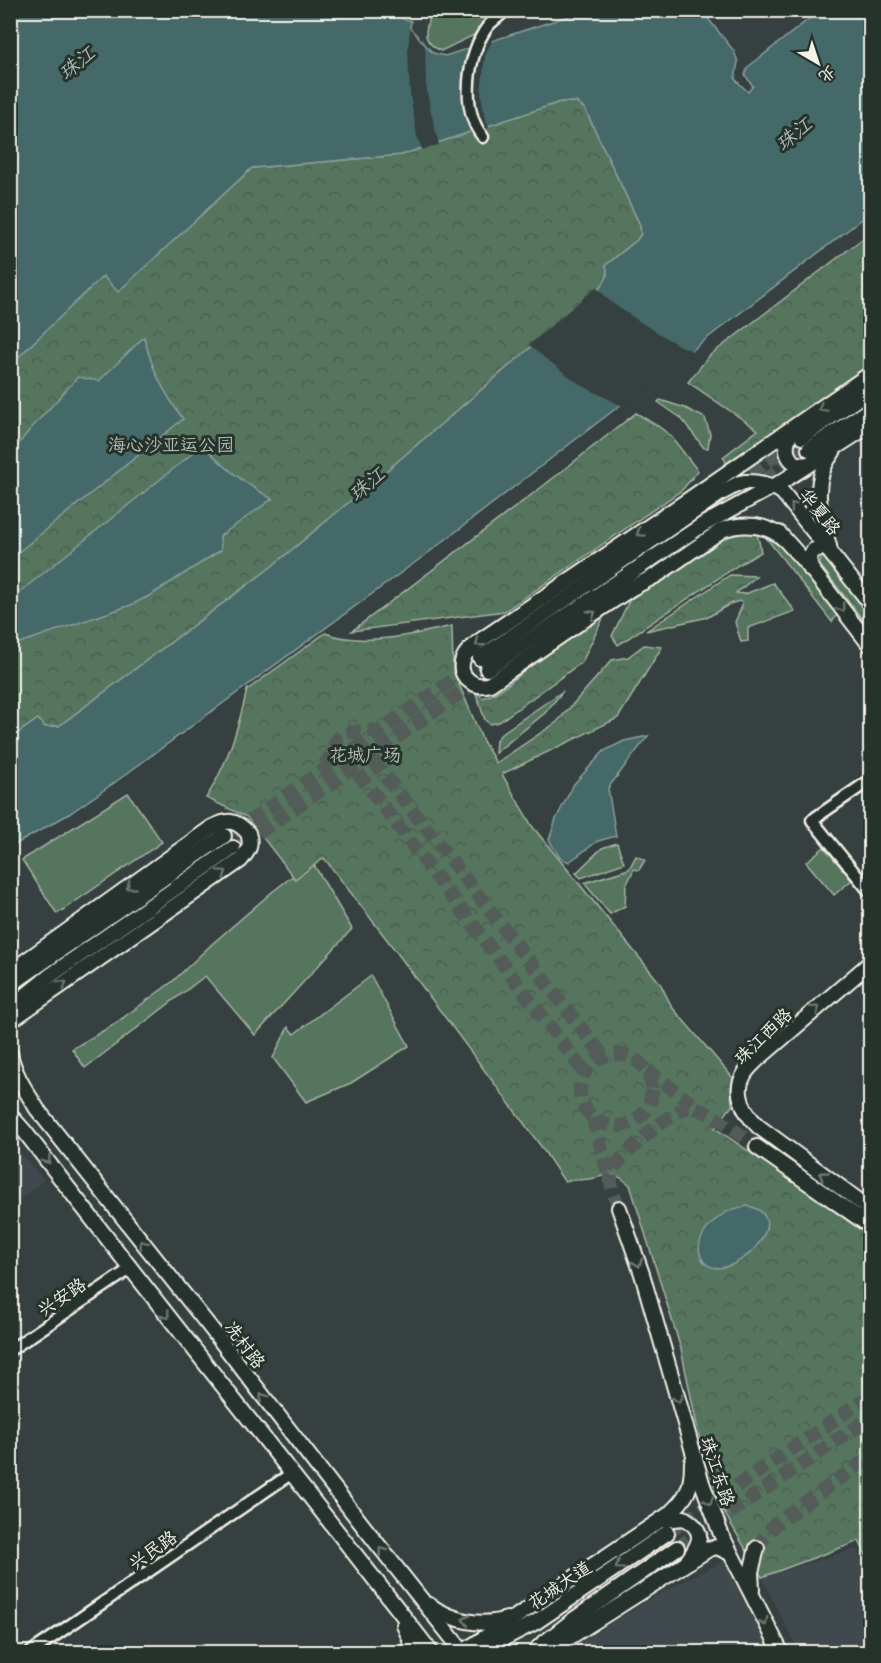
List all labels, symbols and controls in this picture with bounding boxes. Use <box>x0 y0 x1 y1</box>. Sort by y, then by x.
north arrow <box>788 33 848 93</box>
water label: 珠江 <box>51 37 102 86</box>
text: 北 <box>814 61 842 90</box>
water label: 珠江 <box>768 108 819 157</box>
one-way arrow <box>818 401 829 412</box>
park label: 海心沙亚运公园 <box>108 430 234 457</box>
water label: 珠江 <box>341 458 392 507</box>
street label: 华夏路 <box>794 482 848 540</box>
one-way arrow <box>790 502 801 513</box>
one-way arrow <box>636 526 647 537</box>
one-way arrow <box>833 601 844 612</box>
one-way arrow <box>586 610 597 621</box>
one-way arrow <box>474 635 485 646</box>
park label: 花城广场 <box>329 740 401 767</box>
one-way arrow <box>216 869 227 880</box>
one-way arrow <box>126 878 137 889</box>
one-way arrow <box>57 980 68 991</box>
street label: 珠江西路 <box>727 1000 797 1070</box>
one-way arrow <box>809 1005 820 1016</box>
one-way arrow <box>40 1154 51 1165</box>
one-way arrow <box>818 1171 829 1182</box>
one-way arrow <box>139 1239 150 1250</box>
one-way arrow <box>630 1258 643 1268</box>
street label: 兴安路 <box>31 1270 91 1322</box>
one-way arrow <box>159 1308 170 1319</box>
street label: 冼村路 <box>219 1314 273 1374</box>
one-way arrow <box>260 1393 271 1404</box>
one-way arrow <box>671 1393 683 1404</box>
street label: 珠江东路 <box>695 1433 743 1509</box>
one-way arrow <box>702 1495 714 1506</box>
street label: 兴民路 <box>122 1522 182 1576</box>
one-way arrow <box>379 1547 390 1558</box>
street label: 花城大道 <box>522 1553 596 1615</box>
one-way arrow <box>614 1558 625 1569</box>
one-way arrow <box>461 1615 470 1627</box>
one-way arrow <box>757 1615 768 1626</box>

